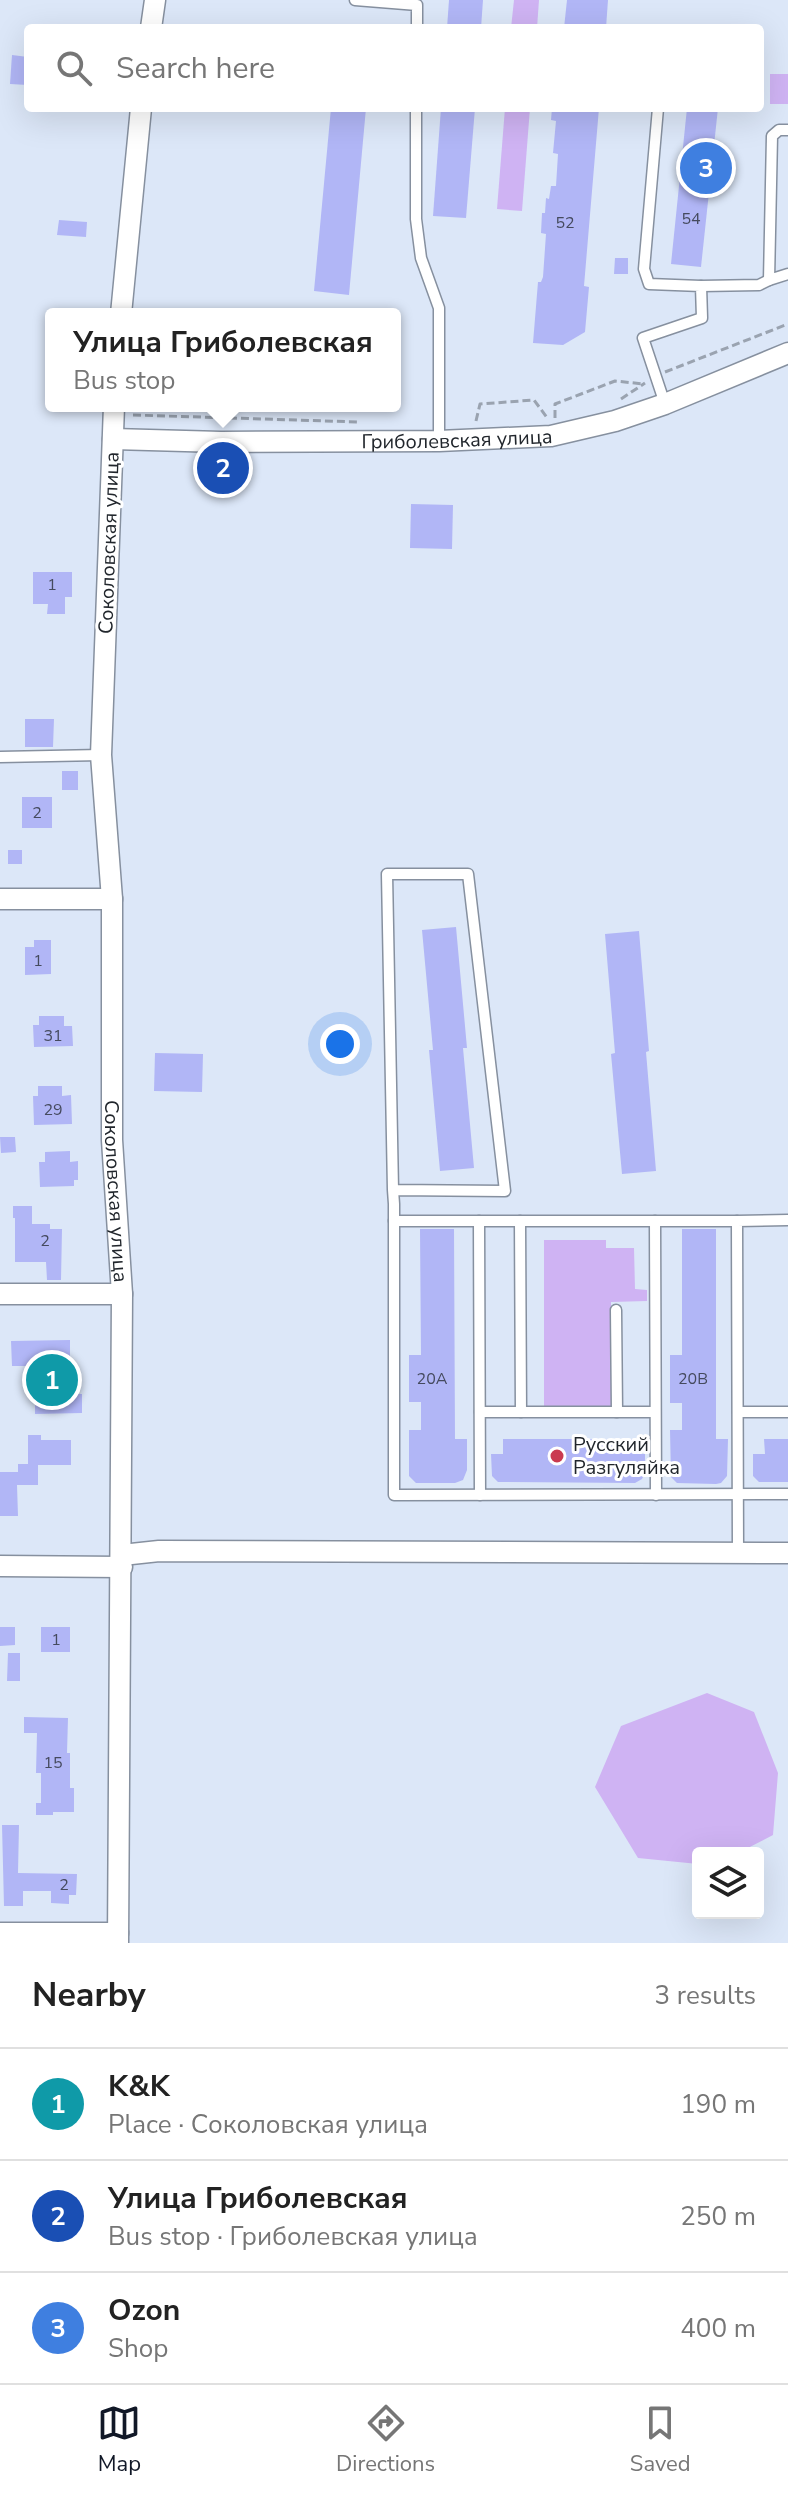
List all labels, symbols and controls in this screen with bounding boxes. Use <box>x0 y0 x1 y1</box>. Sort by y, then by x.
search box <box>24 24 764 112</box>
icon: search <box>52 46 96 90</box>
text: Search here <box>116 48 275 89</box>
pin: 3 <box>680 138 732 198</box>
house number: 54 <box>681 208 701 230</box>
house number: 52 <box>555 212 575 234</box>
popup <box>45 308 401 412</box>
text: Улица Гриболевская <box>73 322 373 363</box>
text: Bus stop <box>73 363 175 398</box>
street label: Гриболевская улица <box>361 422 553 455</box>
pin: 2 <box>197 438 249 498</box>
street label: Соколовская улица <box>92 451 126 635</box>
house number: 1 <box>47 574 57 596</box>
house number: 2 <box>32 802 42 824</box>
house number: 1 <box>33 950 43 972</box>
your location <box>320 1024 360 1064</box>
house number: 31 <box>43 1025 63 1047</box>
house number: 29 <box>43 1099 63 1121</box>
street label: Соколовская улица <box>98 1100 135 1283</box>
house number: 2 <box>40 1230 50 1252</box>
pin: 1 <box>26 1350 78 1410</box>
house number: 20А <box>417 1368 448 1390</box>
house number: 20В <box>678 1368 708 1390</box>
place label: Русский Разгуляйка <box>573 1431 680 1481</box>
marker: Русский Разгуляйка <box>548 1447 566 1465</box>
house number: 1 <box>51 1629 61 1651</box>
house number: 15 <box>43 1752 63 1774</box>
map controls <box>692 1847 764 1919</box>
button: layers <box>692 1847 764 1919</box>
house number: 2 <box>59 1874 69 1896</box>
text: Nearby <box>32 1972 146 2018</box>
text: 3 results <box>655 1978 756 2013</box>
text: K&K <box>108 2066 170 2107</box>
text: 1 <box>50 2087 66 2122</box>
text: 190 m <box>680 2087 756 2122</box>
text: Place · Соколовская улица <box>108 2107 428 2142</box>
text: Улица Гриболевская <box>108 2178 408 2219</box>
text: 2 <box>50 2199 66 2234</box>
text: 250 m <box>680 2199 756 2234</box>
text: Bus stop · Гриболевская улица <box>108 2219 478 2254</box>
text: Ozon <box>108 2290 180 2331</box>
text: 3 <box>50 2311 66 2346</box>
text: 400 m <box>680 2311 756 2346</box>
text: Shop <box>108 2331 168 2366</box>
tab: Map <box>97 2401 141 2479</box>
tab: Directions <box>336 2401 435 2479</box>
tab: Saved <box>630 2401 691 2479</box>

